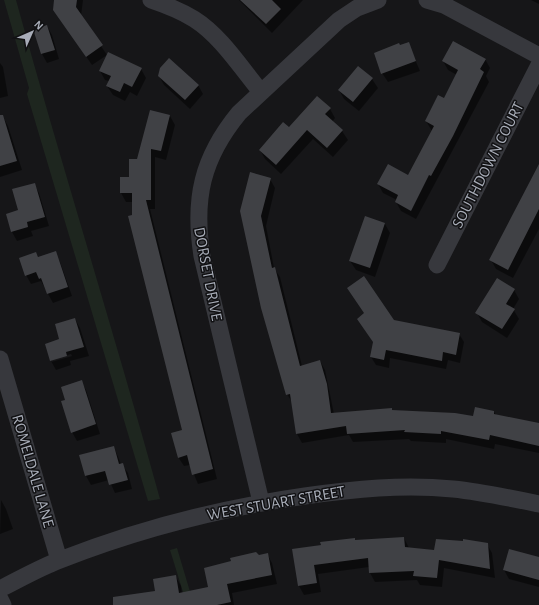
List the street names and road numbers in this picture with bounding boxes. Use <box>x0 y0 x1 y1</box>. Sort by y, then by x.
street label: SOUTHDOWN COURT <box>449 99 527 231</box>
street label: DORSET DRIVE <box>191 226 225 322</box>
street label: ROMELDALE LANE <box>9 413 57 530</box>
street label: WEST STUART STREET <box>206 483 346 523</box>

